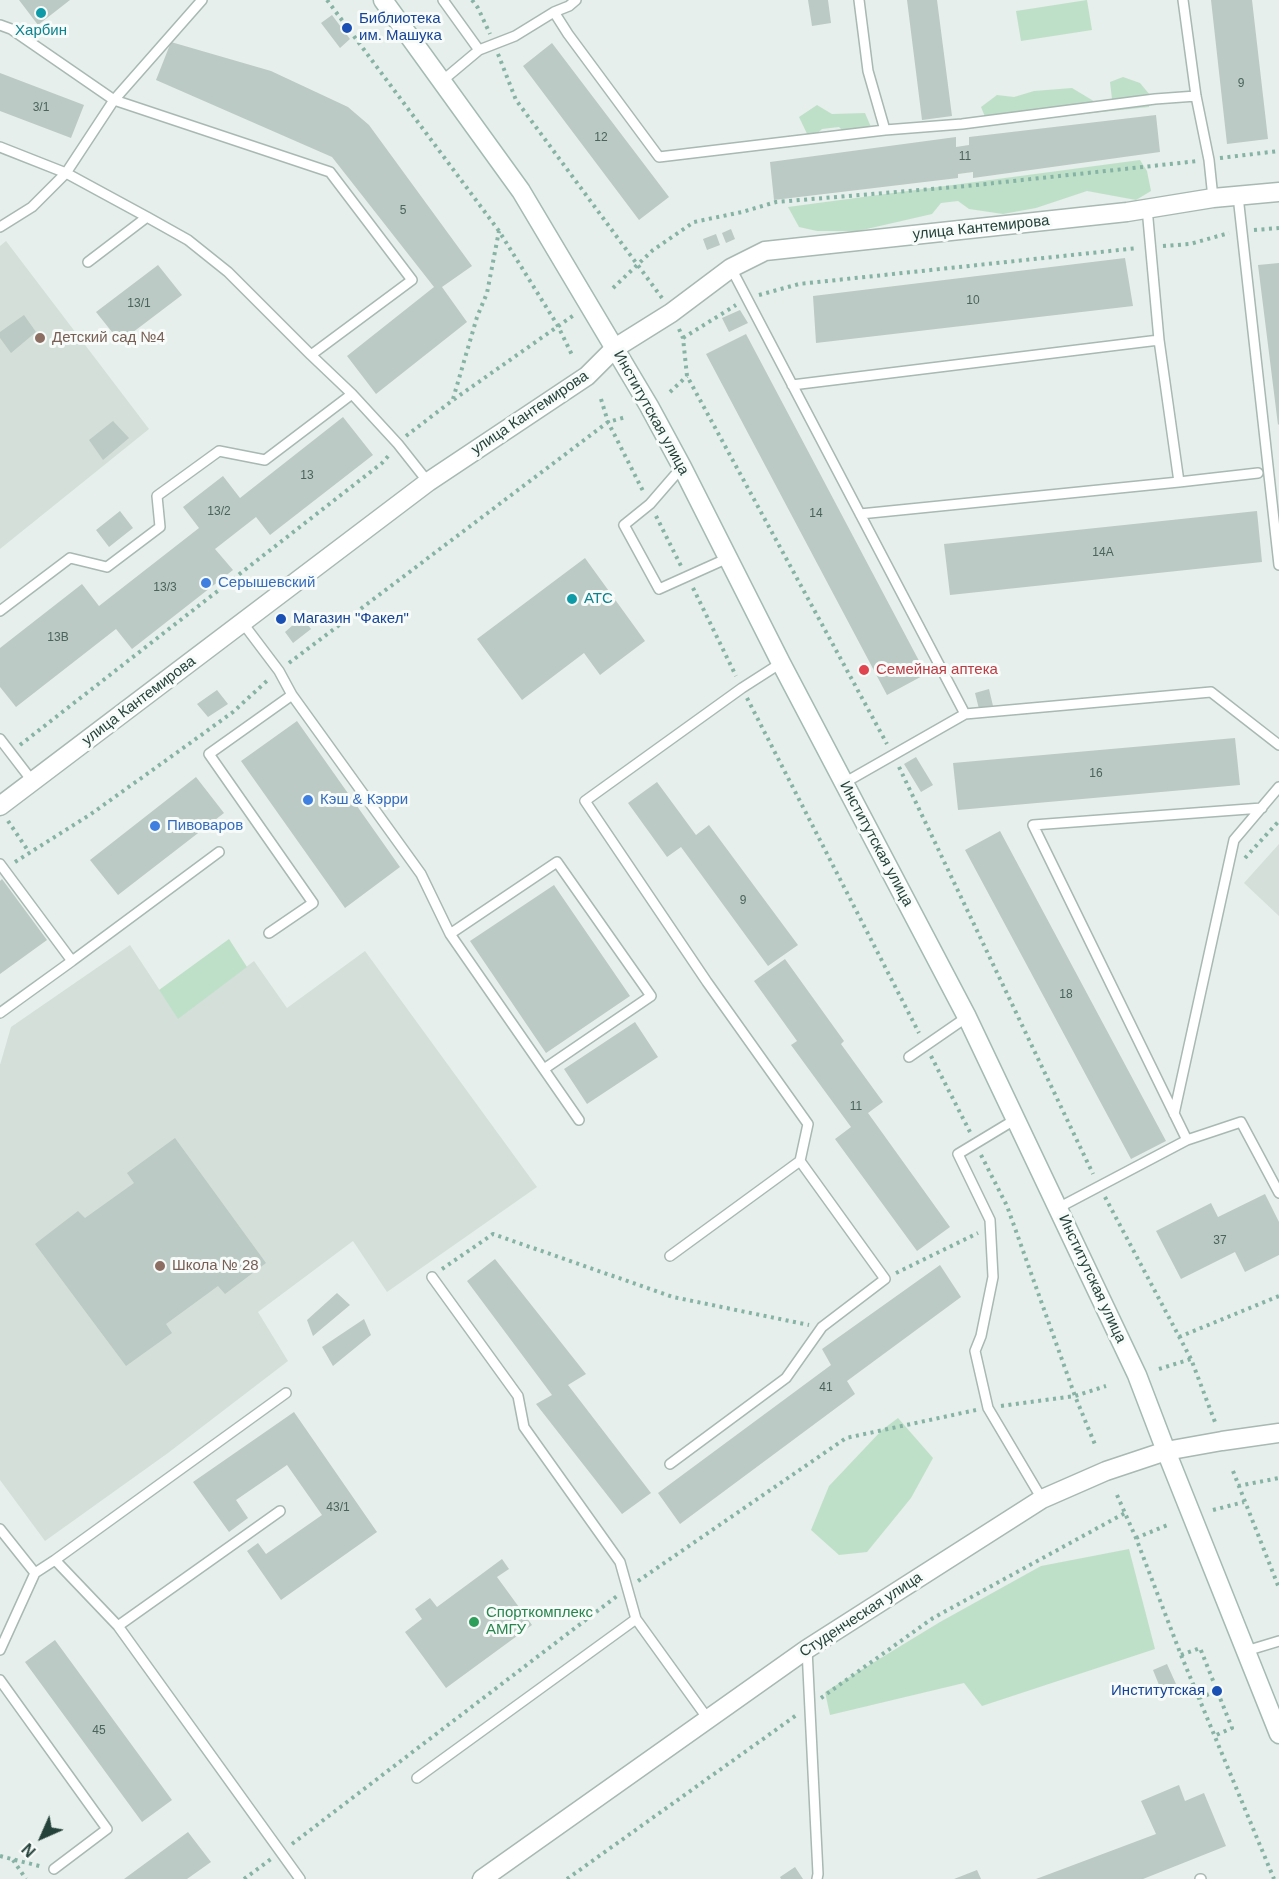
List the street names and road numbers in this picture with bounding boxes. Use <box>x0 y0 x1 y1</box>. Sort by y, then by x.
street label: улица Кантемирова <box>912 212 1050 244</box>
street label: Институтская улица <box>609 348 693 478</box>
street label: улица Кантемирова <box>468 367 592 459</box>
street label: улица Кантемирова <box>79 652 199 750</box>
street label: Институтская улица <box>835 778 917 910</box>
street label: Институтская улица <box>1054 1212 1130 1346</box>
street label: Студенческая улица <box>796 1569 926 1661</box>

